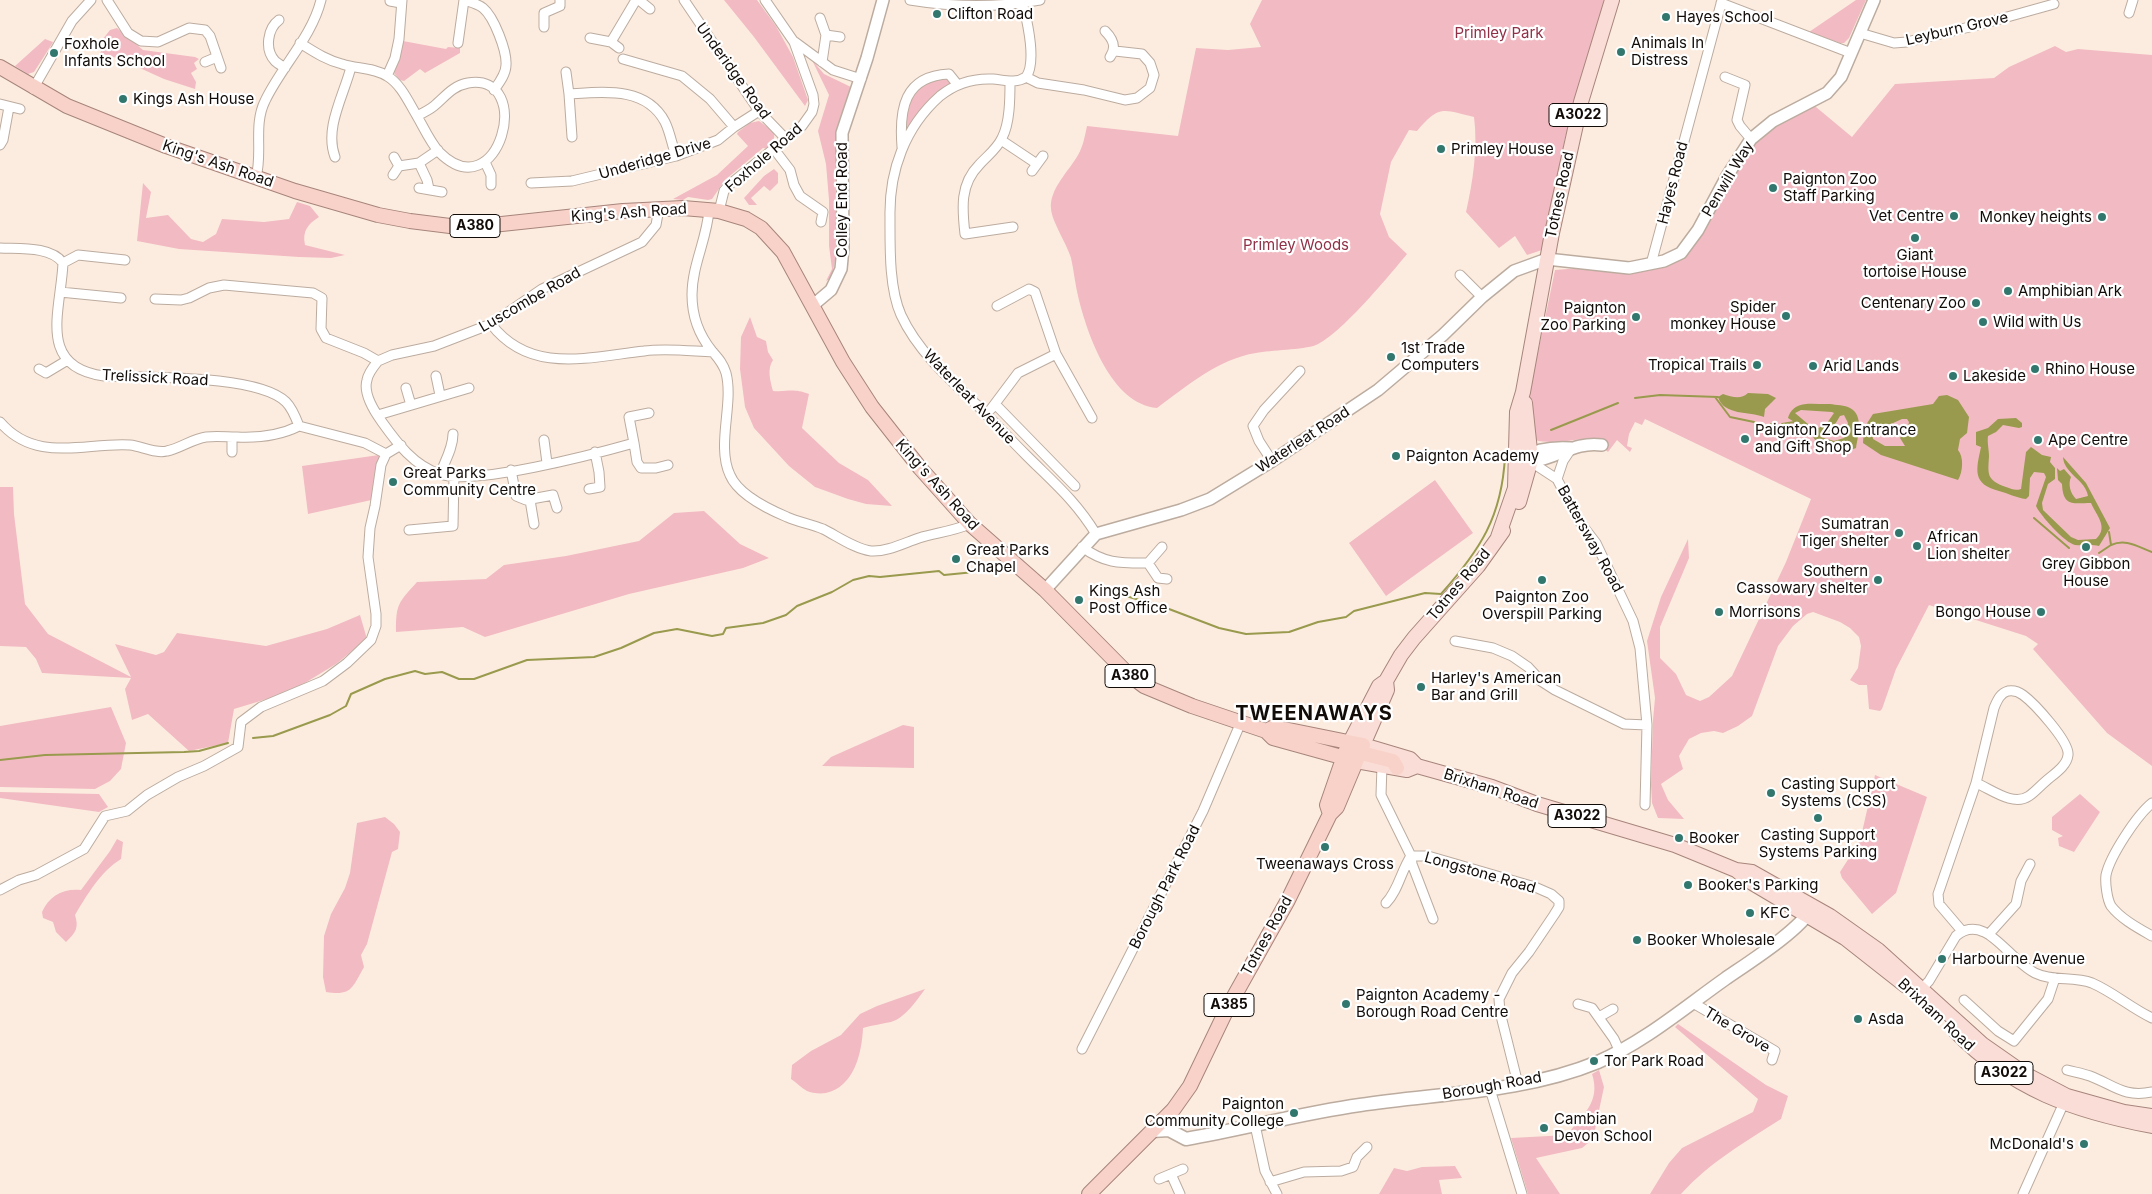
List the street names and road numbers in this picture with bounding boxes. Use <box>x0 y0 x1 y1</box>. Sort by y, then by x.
street label: Leyburn Grove <box>1904 8 2010 50</box>
street label: Underidge Road <box>692 19 774 123</box>
road number: A3022 <box>1549 104 1607 126</box>
street label: Foxhole Road <box>722 120 806 196</box>
street label: Underidge Drive <box>597 134 713 184</box>
street label: King's Ash Road <box>160 137 276 191</box>
street label: Penwill Way <box>1698 138 1758 220</box>
street label: Hayes Road <box>1654 140 1692 226</box>
street label: Colley End Road <box>833 142 851 258</box>
street label: Totnes Road <box>1542 150 1578 240</box>
street label: King's Ash Road <box>570 200 688 226</box>
road number: A380 <box>450 215 500 238</box>
street label: Luscombe Road <box>476 264 584 336</box>
street label: Waterleat Avenue <box>919 346 1019 448</box>
street label: Trelissick Road <box>101 366 209 390</box>
street label: Waterleat Road <box>1253 403 1353 477</box>
street label: King's Ash Road <box>891 436 983 534</box>
street label: Battersway Road <box>1553 483 1627 595</box>
street label: Totnes Road <box>1424 545 1494 625</box>
road number: A380 <box>1105 664 1155 688</box>
street label: Brixham Road <box>1441 765 1541 813</box>
road number: A3022 <box>1548 804 1606 828</box>
street label: Borough Park Road <box>1126 822 1204 952</box>
street label: Longstone Road <box>1422 848 1538 898</box>
street label: Totnes Road <box>1238 893 1296 979</box>
street label: Brixham Road <box>1894 975 1978 1055</box>
road number: A385 <box>1204 994 1254 1016</box>
street label: The Grove <box>1701 1003 1773 1057</box>
road number: A3022 <box>1975 1062 2033 1084</box>
street label: Borough Road <box>1441 1068 1543 1104</box>

